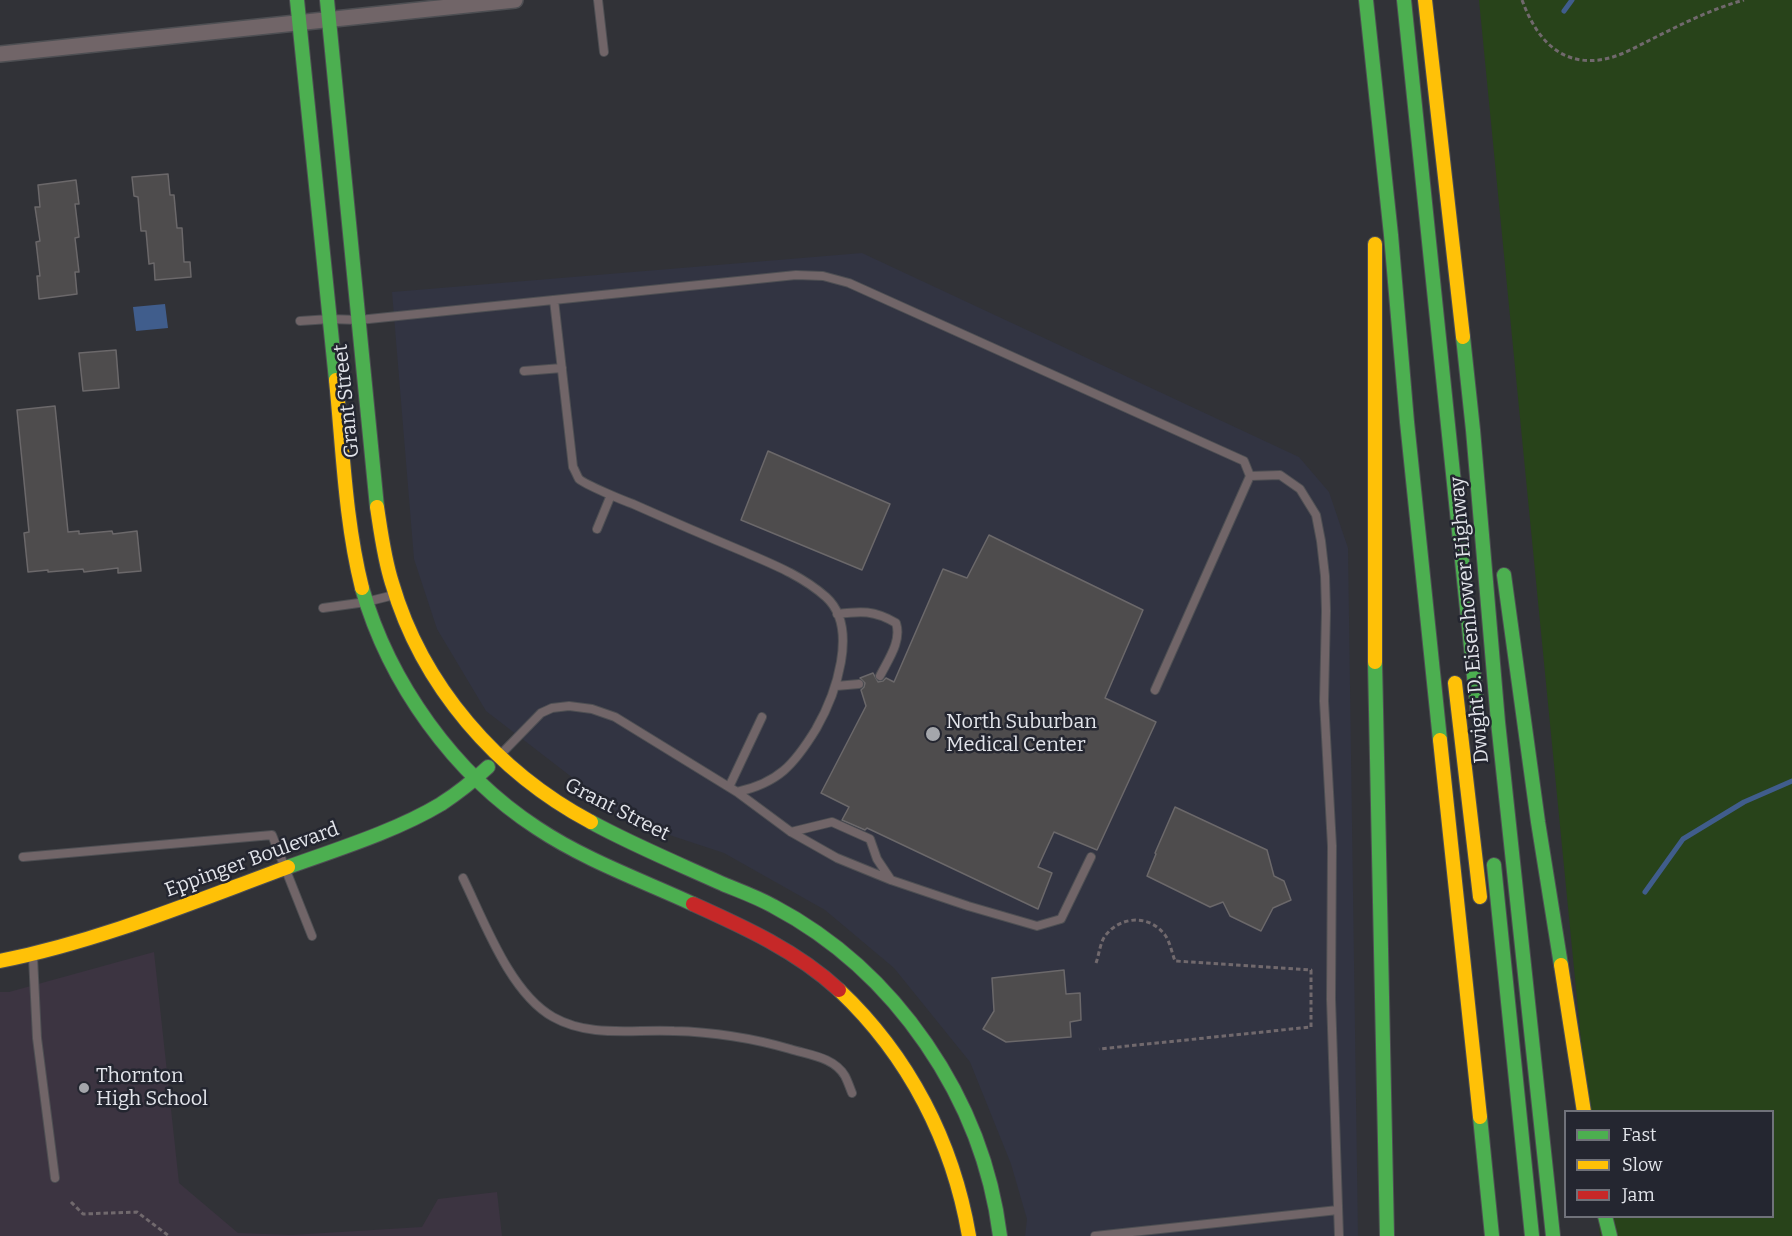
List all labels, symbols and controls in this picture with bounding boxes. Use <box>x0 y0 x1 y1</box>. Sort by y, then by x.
street label: Grant Street <box>329 343 365 459</box>
street label: Dwight D. Eisenhower Highway <box>1446 476 1494 764</box>
place label: North Suburban Medical Center <box>946 710 1097 757</box>
marker: North Suburban Medical Center <box>924 725 942 743</box>
street label: Grant Street <box>561 773 673 847</box>
street label: Eppinger Boulevard <box>162 817 342 903</box>
place label: Thornton High School <box>96 1064 208 1111</box>
marker: Thornton High School <box>77 1081 91 1095</box>
legend <box>1564 1110 1774 1218</box>
text: Fast <box>1622 1124 1657 1146</box>
text: Slow <box>1622 1154 1662 1176</box>
text: Jam <box>1622 1184 1655 1206</box>

